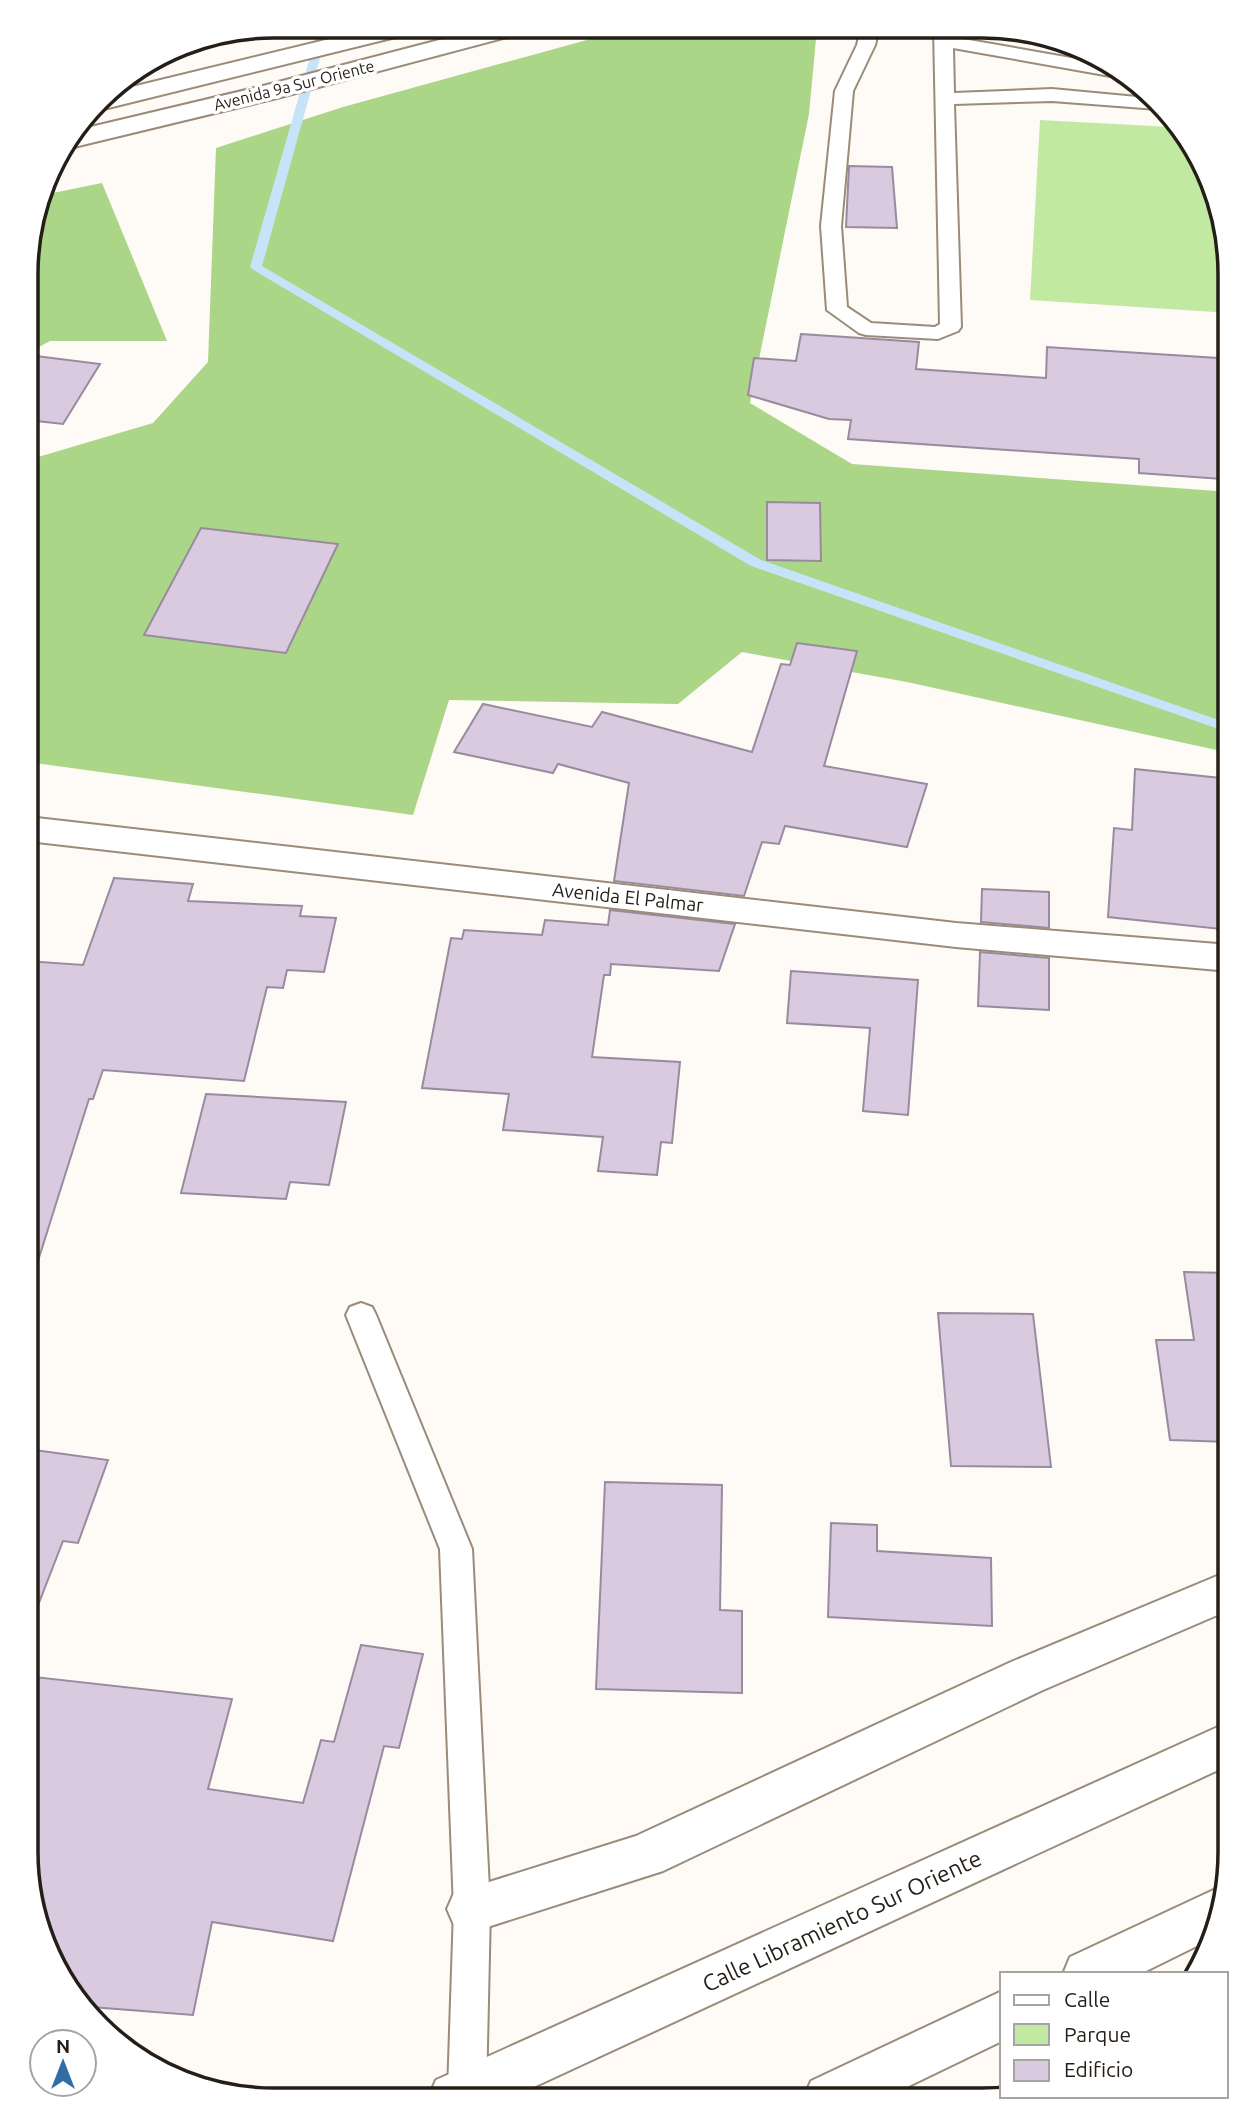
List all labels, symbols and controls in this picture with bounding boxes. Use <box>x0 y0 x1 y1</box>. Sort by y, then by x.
street label: Avenida 9a Sur Oriente <box>212 56 376 114</box>
street label: Avenida El Palmar <box>551 878 705 916</box>
street label: Calle Libramiento Sur Oriente <box>698 1845 985 1996</box>
legend <box>1000 1972 1228 2098</box>
text: Calle <box>1064 1987 1110 2011</box>
text: Parque <box>1064 2022 1131 2046</box>
north arrow <box>28 2028 98 2098</box>
text: N <box>56 2035 70 2057</box>
text: Edificio <box>1064 2057 1133 2081</box>

